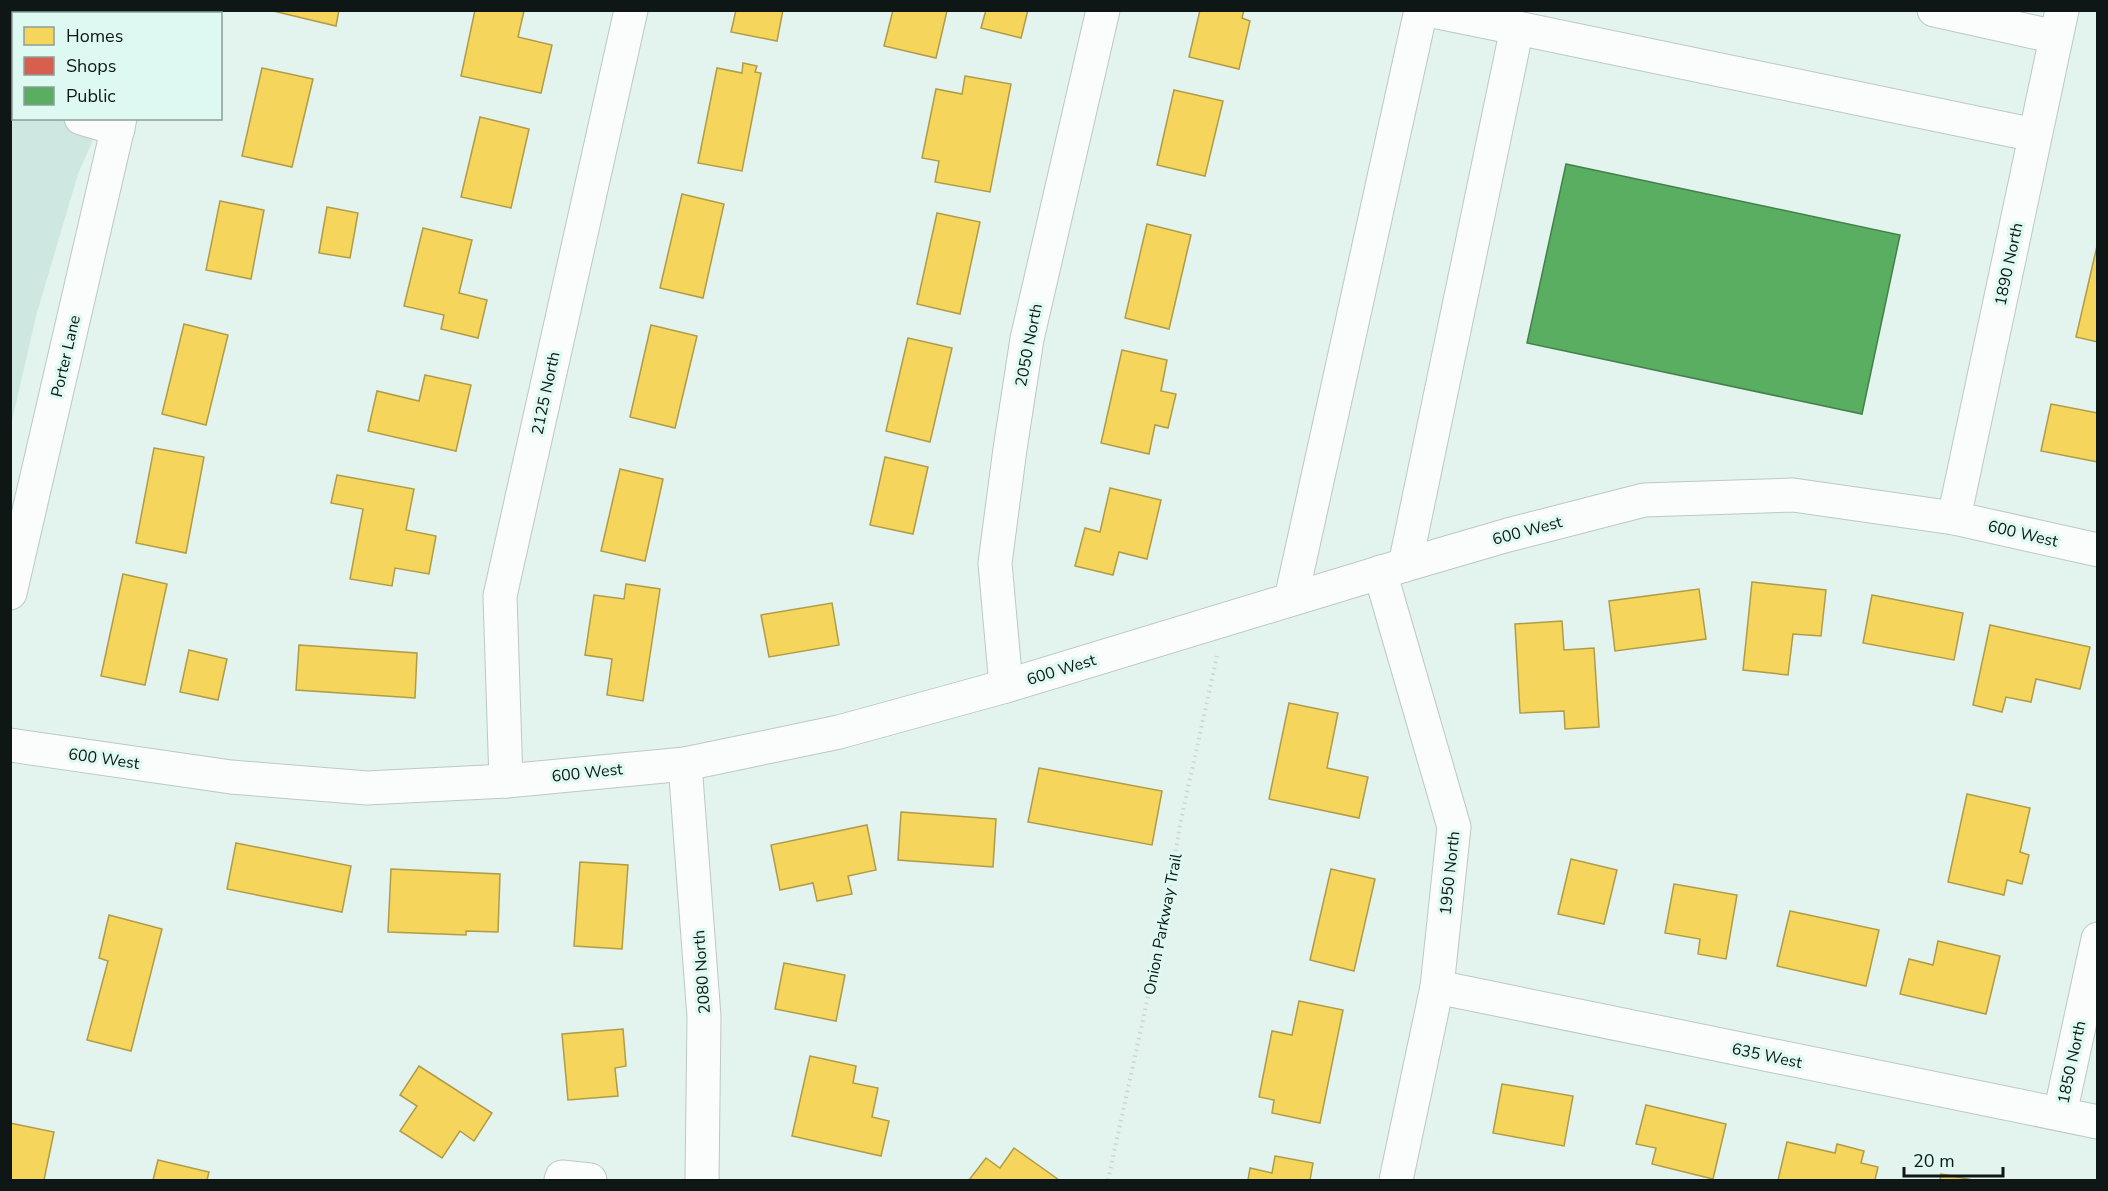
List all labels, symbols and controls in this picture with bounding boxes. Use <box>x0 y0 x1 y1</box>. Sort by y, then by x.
legend <box>12 12 222 120</box>
text: Homes <box>66 24 123 48</box>
text: Shops <box>66 54 116 78</box>
text: Public <box>66 84 116 108</box>
street label: 1890 North <box>1989 221 2028 308</box>
street label: 2050 North <box>1010 302 1048 389</box>
street label: Porter Lane <box>46 313 86 399</box>
street label: 2125 North <box>526 350 565 437</box>
street label: 600 West <box>1490 511 1565 551</box>
street label: 600 West <box>1986 515 2060 553</box>
street label: 600 West <box>1024 649 1099 691</box>
street label: 600 West <box>67 743 141 775</box>
street label: 600 West <box>550 758 624 788</box>
street label: 1950 North <box>1435 830 1465 916</box>
street label: Onion Parkway Trail <box>1138 851 1188 997</box>
street label: 2080 North <box>688 929 716 1015</box>
street label: 1850 North <box>2052 1019 2091 1106</box>
street label: 635 West <box>1730 1038 1804 1074</box>
scale bar <box>1904 1140 2003 1178</box>
text: 20 m <box>1913 1149 1955 1173</box>

